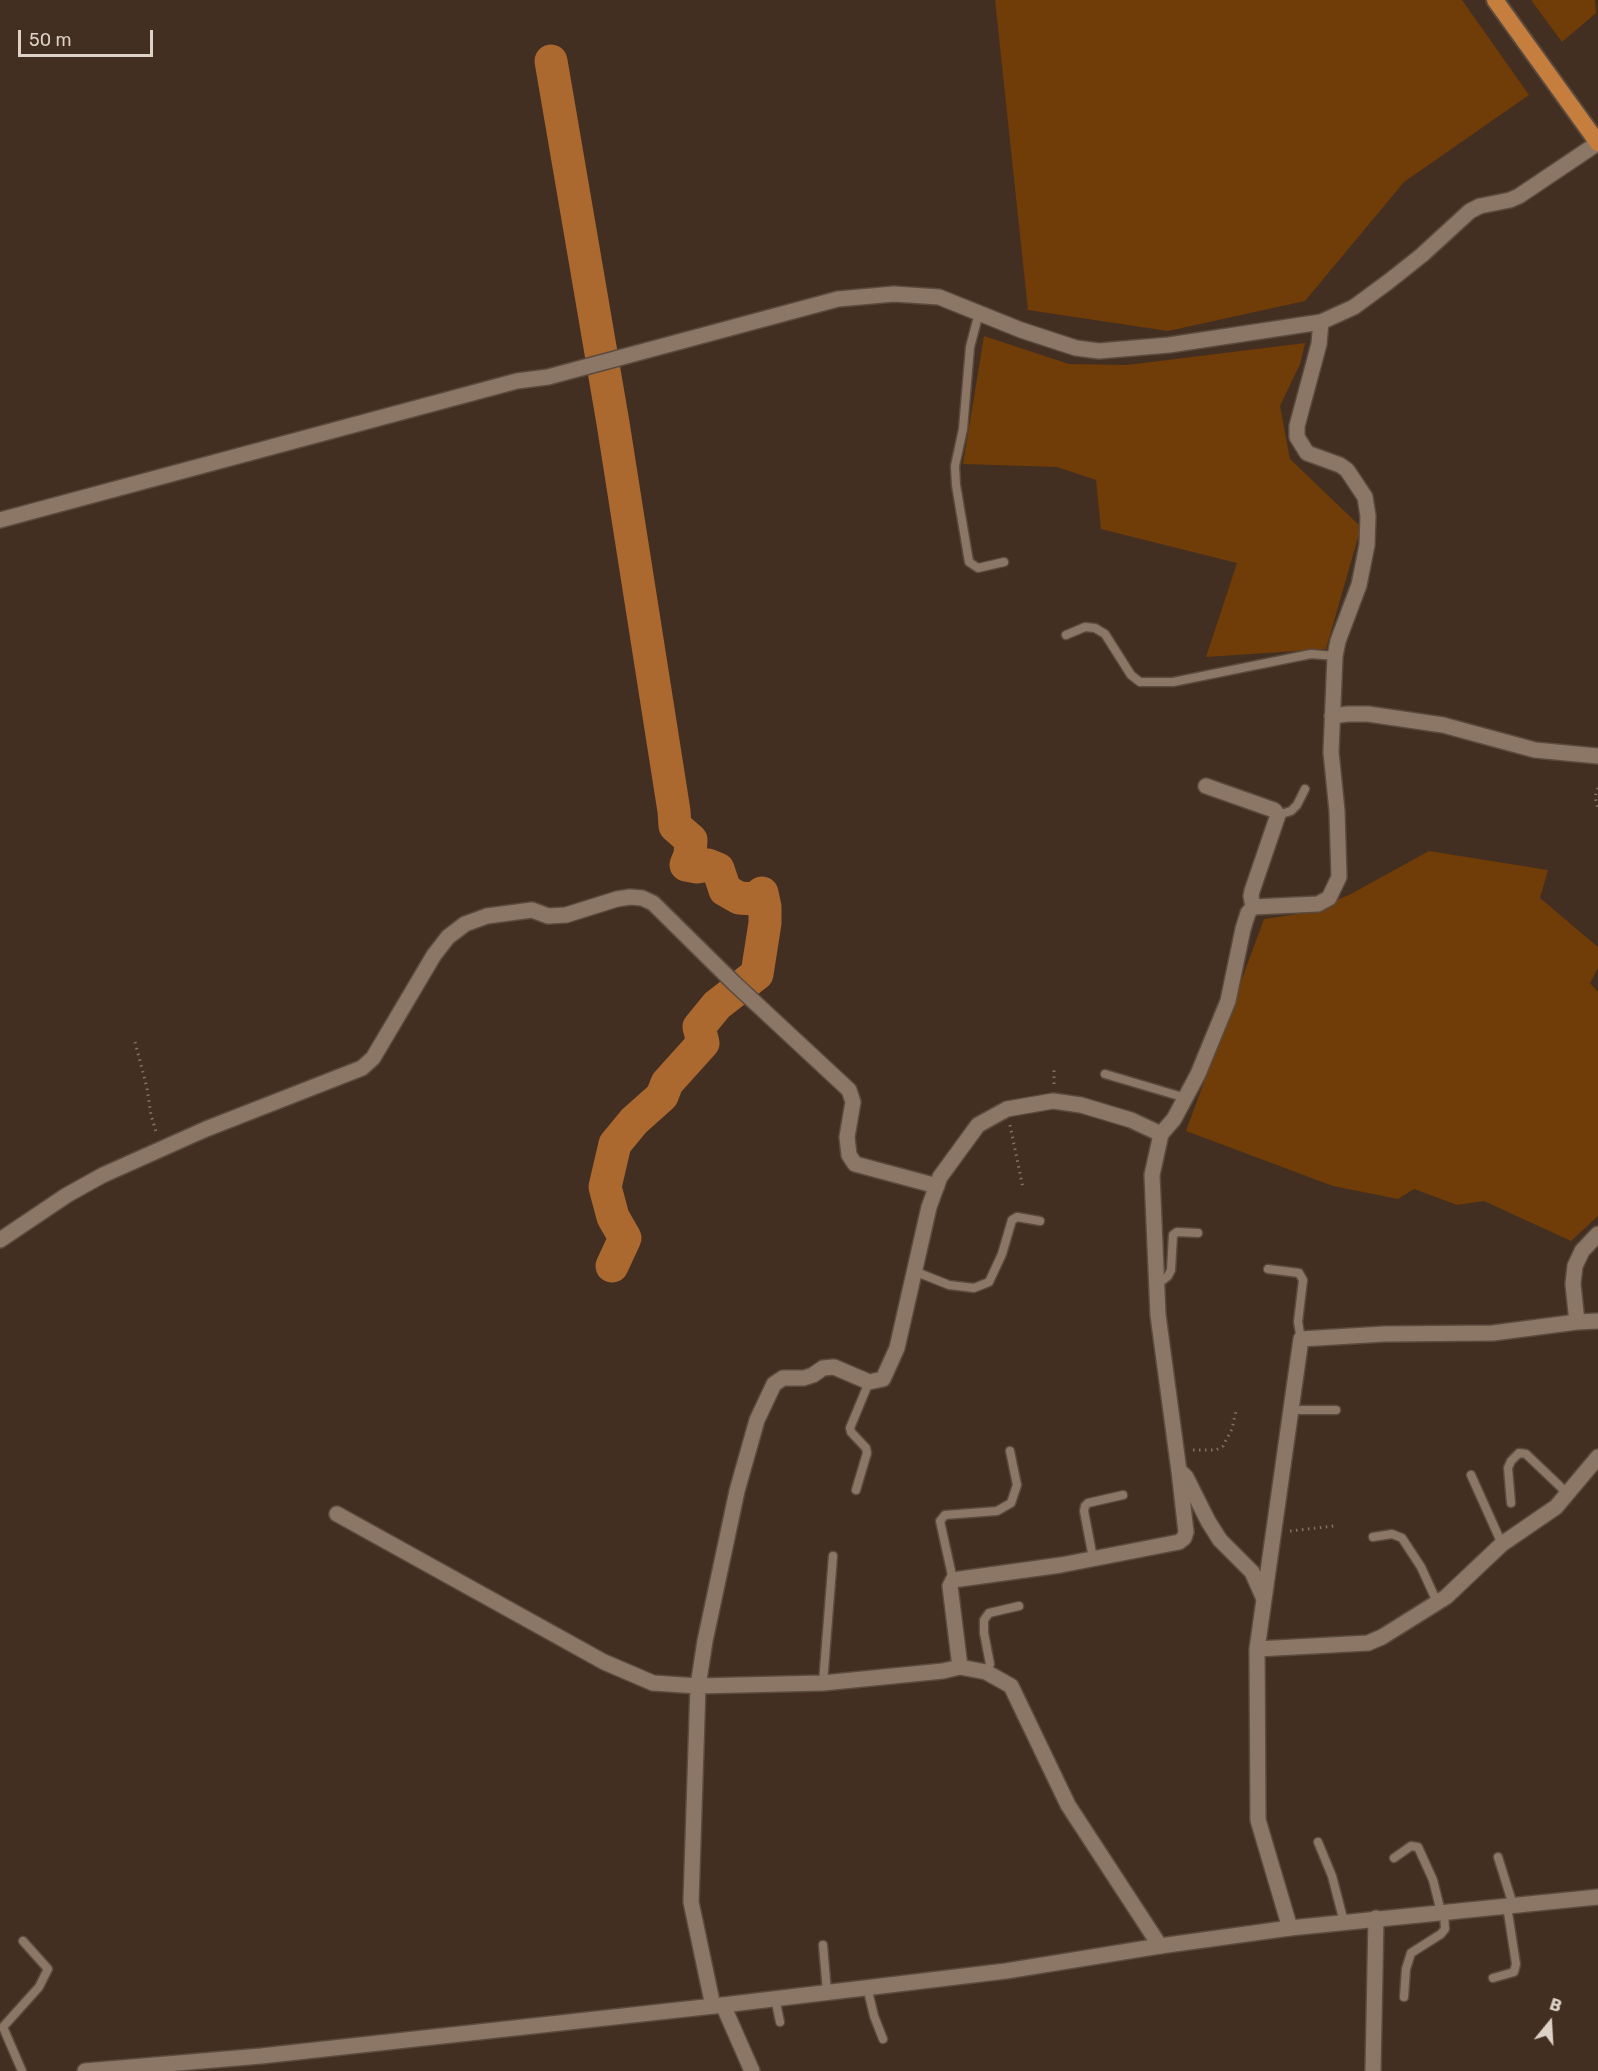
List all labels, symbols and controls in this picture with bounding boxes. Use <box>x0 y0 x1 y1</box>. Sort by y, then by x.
scale bar <box>21 18 156 56</box>
text: 50 m <box>29 29 72 51</box>
north arrow <box>1520 1993 1580 2053</box>
text: B <box>1547 1995 1564 2016</box>

